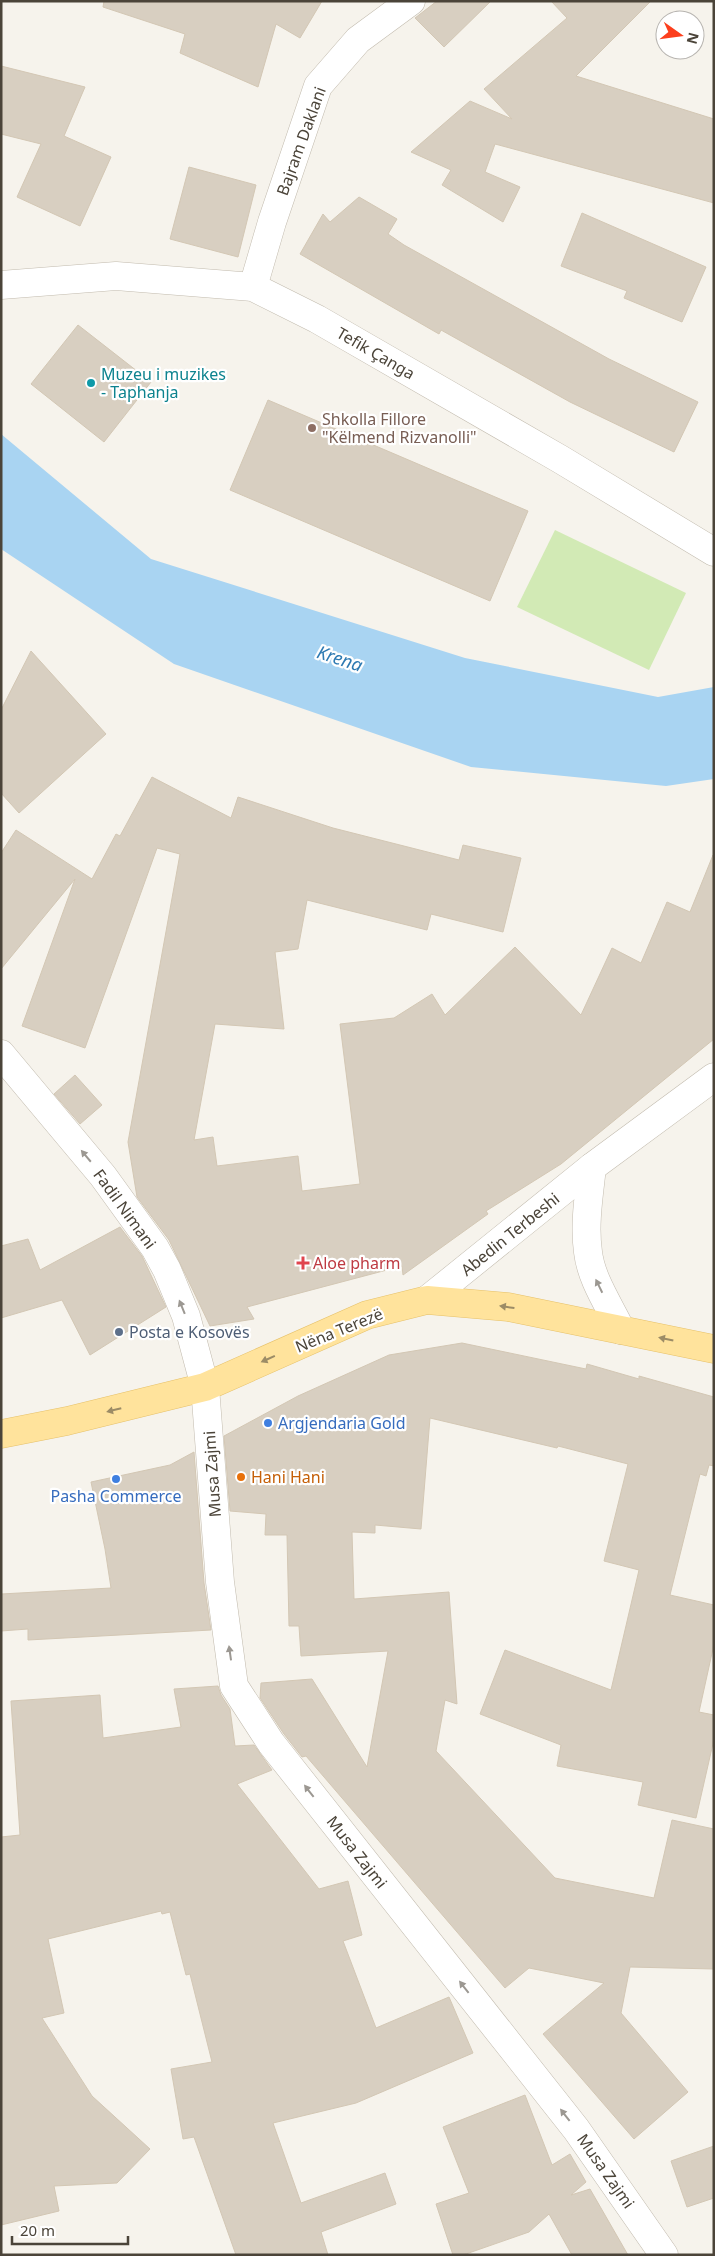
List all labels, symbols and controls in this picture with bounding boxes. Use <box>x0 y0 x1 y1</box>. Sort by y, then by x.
north arrow <box>655 10 705 60</box>
text: N <box>683 30 704 46</box>
street label: Bajram Daklani <box>271 84 331 198</box>
street label: Tefik Çanga <box>333 322 419 384</box>
place label: Muzeu i muzikes - Taphanja <box>101 363 226 403</box>
marker: Muzeu i muzikes - Taphanja <box>85 377 97 389</box>
place label: Shkolla Fillore "Këlmend Rizvanolli" <box>322 408 477 448</box>
marker: Shkolla Fillore "Këlmend Rizvanolli" <box>306 422 318 434</box>
water label: Krena <box>314 639 366 677</box>
one-way arrow <box>80 1150 91 1163</box>
street label: Fadil Nimani <box>89 1165 161 1253</box>
street label: Abedin Terbeshi <box>456 1187 564 1281</box>
place label: Aloe pharm <box>313 1252 401 1274</box>
marker: Aloe pharm <box>297 1257 309 1269</box>
one-way arrow <box>595 1279 603 1293</box>
one-way arrow <box>178 1300 186 1314</box>
street label: Nëna Terezë <box>292 1302 386 1358</box>
one-way arrow <box>498 1303 514 1311</box>
place label: Posta e Kosovës <box>129 1321 250 1343</box>
marker: Posta e Kosovës <box>113 1326 125 1338</box>
one-way arrow <box>658 1335 674 1343</box>
one-way arrow <box>261 1356 275 1364</box>
one-way arrow <box>107 1406 122 1414</box>
place label: Argjendaria Gold <box>278 1412 406 1434</box>
marker: Argjendaria Gold <box>262 1417 274 1429</box>
street label: Musa Zajmi <box>198 1430 226 1518</box>
place label: Hani Hani <box>251 1466 325 1488</box>
marker: Hani Hani <box>235 1471 247 1483</box>
marker: Pasha Commerce <box>110 1473 122 1485</box>
place label: Pasha Commerce <box>50 1485 182 1507</box>
one-way arrow <box>225 1645 233 1661</box>
one-way arrow <box>304 1785 315 1798</box>
street label: Musa Zajmi <box>322 1811 392 1893</box>
one-way arrow <box>459 1981 469 1994</box>
one-way arrow <box>559 2109 570 2122</box>
street label: Musa Zajmi <box>572 2129 640 2213</box>
scale bar <box>12 2214 129 2246</box>
text: 20 m <box>20 2220 55 2240</box>

